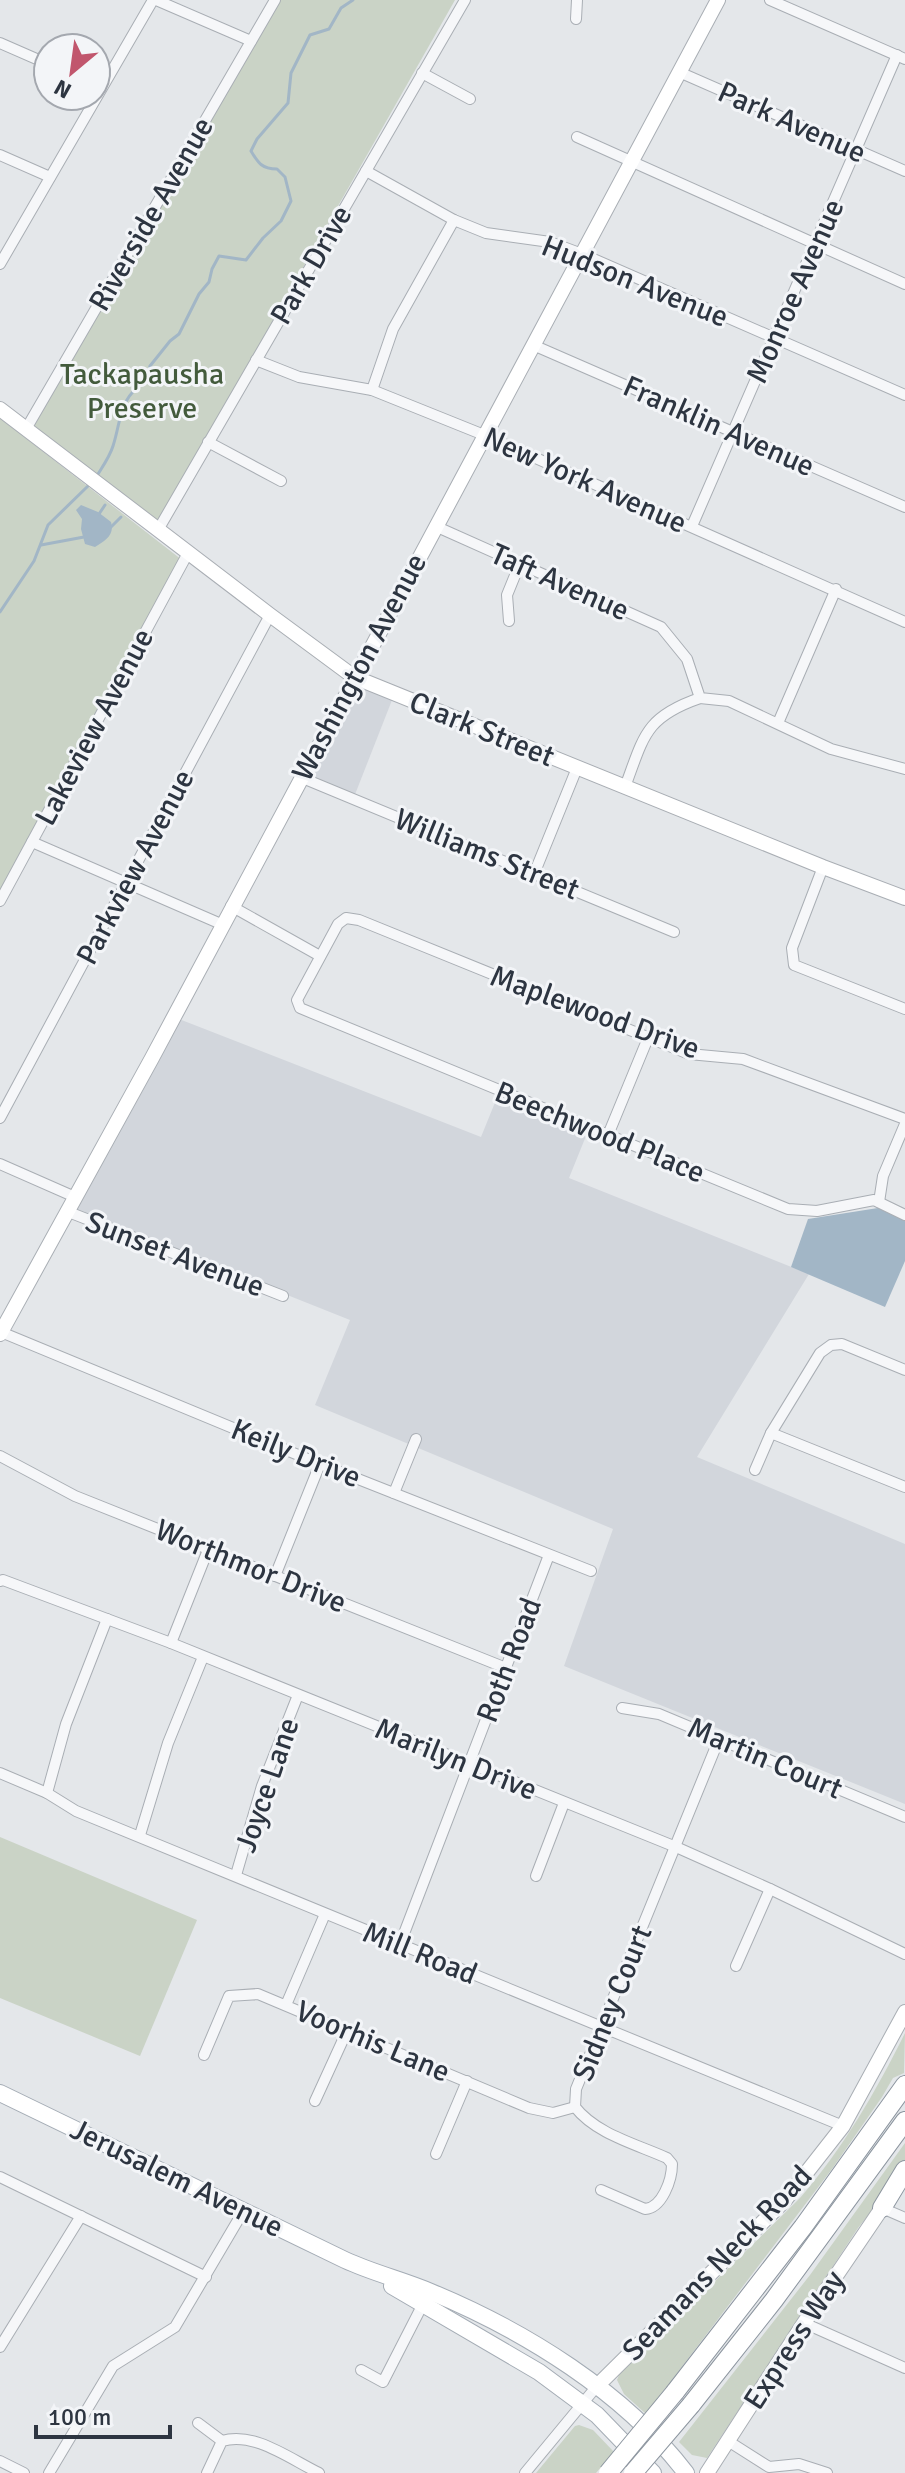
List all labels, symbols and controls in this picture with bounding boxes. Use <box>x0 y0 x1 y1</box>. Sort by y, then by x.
north arrow <box>32 32 112 112</box>
street label: Park Avenue <box>712 73 872 172</box>
text: N <box>49 74 76 105</box>
street label: Riverside Avenue <box>81 111 222 318</box>
street label: Monroe Avenue <box>738 193 853 389</box>
street label: Park Drive <box>263 199 360 331</box>
street label: Hudson Avenue <box>536 227 734 336</box>
park label: Tackapausha Preserve <box>60 356 224 427</box>
street label: Franklin Avenue <box>617 368 820 485</box>
street label: New York Avenue <box>477 419 692 542</box>
street label: Taft Avenue <box>485 535 635 629</box>
street label: Washington Avenue <box>284 547 435 787</box>
street label: Lakeview Avenue <box>27 622 162 832</box>
street label: Clark Street <box>404 684 560 775</box>
street label: Parkview Avenue <box>68 763 202 971</box>
street label: Williams Street <box>389 801 585 908</box>
street label: Maplewood Drive <box>485 957 705 1068</box>
street label: Beechwood Place <box>489 1074 710 1191</box>
street label: Sunset Avenue <box>80 1203 269 1306</box>
street label: Keily Drive <box>226 1411 366 1496</box>
street label: Worthmor Drive <box>150 1511 352 1622</box>
street label: Roth Road <box>469 1593 550 1728</box>
street label: Martin Court <box>682 1709 848 1808</box>
street label: Marilyn Drive <box>369 1710 542 1809</box>
street label: Joyce Lane <box>227 1713 308 1857</box>
street label: Mill Road <box>357 1914 483 1993</box>
street label: Sidney Court <box>565 1920 660 2086</box>
street label: Voorhis Lane <box>290 1992 456 2091</box>
street label: Jerusalem Avenue <box>64 2111 289 2246</box>
street label: Seamans Neck Road <box>615 2158 820 2369</box>
street label: Express Way <box>736 2264 853 2417</box>
scale bar <box>36 2389 170 2439</box>
text: 100 m <box>48 2402 111 2432</box>

